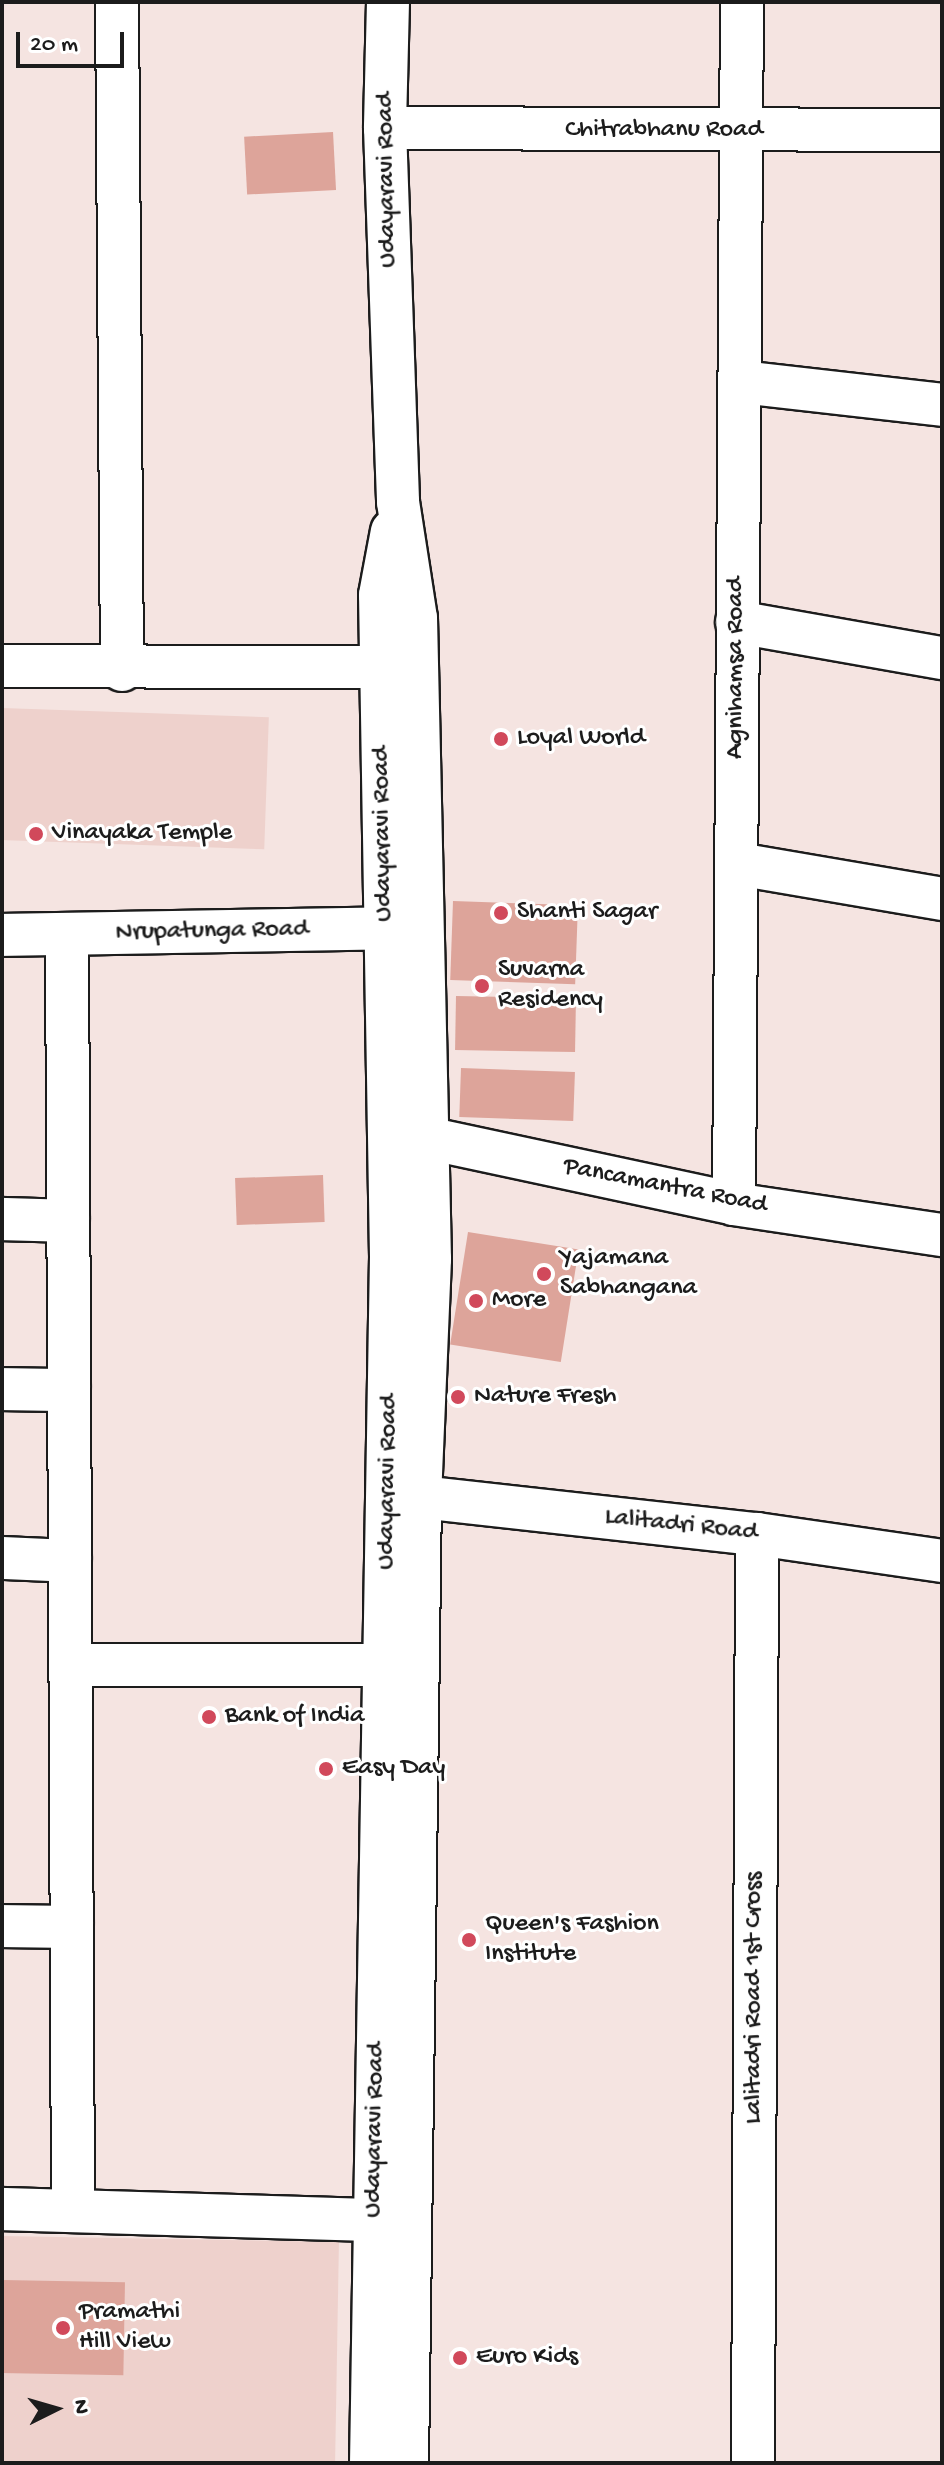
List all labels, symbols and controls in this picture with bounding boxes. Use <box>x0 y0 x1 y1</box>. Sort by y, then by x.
scale bar <box>20 16 128 66</box>
text: 20 m <box>30 31 78 60</box>
street label: Udayaravi Road <box>371 92 405 268</box>
street label: Chitrabhanu Road <box>565 115 763 147</box>
street label: Agnihamsa Road <box>721 577 753 759</box>
place label: Loyal World <box>517 723 645 755</box>
marker: Loyal World <box>492 730 510 748</box>
street label: Udayaravi Road <box>367 746 401 922</box>
place label: Vinayaka Temple <box>52 818 232 850</box>
marker: Vinayaka Temple <box>27 825 45 843</box>
place label: Shanti Sagar <box>517 897 657 929</box>
marker: Shanti Sagar <box>492 904 510 922</box>
street label: Nrupatunga Road <box>115 915 309 949</box>
place label: Suvarna Residency <box>498 955 603 1016</box>
marker: Suvarna Residency <box>473 977 491 995</box>
street label: Pancamantra Road <box>561 1152 769 1222</box>
place label: Yajamana Sabhangana <box>560 1243 697 1304</box>
marker: Yajamana Sabhangana <box>535 1265 553 1283</box>
place label: More <box>492 1285 546 1317</box>
marker: More <box>467 1292 485 1310</box>
place label: Nature Fresh <box>474 1381 616 1413</box>
marker: Nature Fresh <box>449 1388 467 1406</box>
street label: Udayaravi Road <box>372 1394 406 1570</box>
street label: Lalitadri Road <box>603 1502 759 1550</box>
place label: Bank of India <box>225 1701 364 1733</box>
marker: Bank of India <box>200 1708 218 1726</box>
place label: Easy Day <box>342 1753 445 1785</box>
marker: Easy Day <box>317 1760 335 1778</box>
street label: Lalitadri Road 1st Cross <box>739 1872 771 2124</box>
place label: Queen's Fashion Institute <box>485 1909 659 1970</box>
marker: Queen's Fashion Institute <box>460 1931 478 1949</box>
street label: Udayaravi Road <box>359 2042 393 2218</box>
place label: Pramathi Hill View <box>79 2297 180 2358</box>
marker: Pramathi Hill View <box>54 2319 72 2337</box>
place label: Euro Kids <box>476 2342 578 2374</box>
marker: Euro Kids <box>451 2349 469 2367</box>
north arrow <box>16 2369 96 2449</box>
text: N <box>66 2399 93 2415</box>

